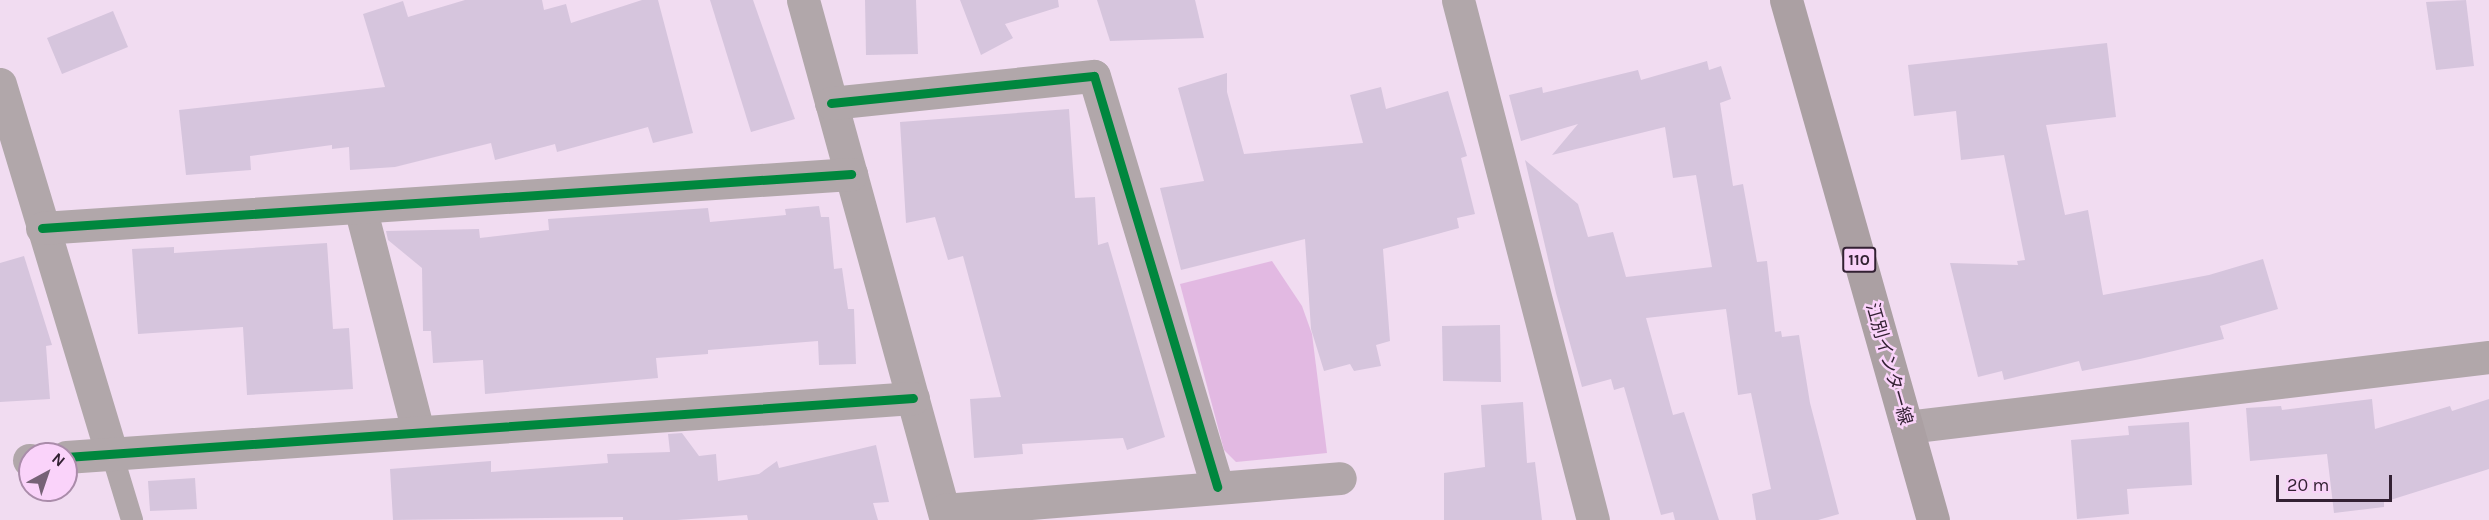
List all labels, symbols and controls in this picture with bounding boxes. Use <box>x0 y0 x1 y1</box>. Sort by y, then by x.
road number: 110 <box>1841 247 1877 273</box>
street label: 江別インター線 <box>1861 300 1917 428</box>
north arrow <box>18 442 78 502</box>
text: N <box>48 448 69 470</box>
scale bar <box>2279 463 2394 501</box>
text: 20 m <box>2287 474 2329 496</box>

